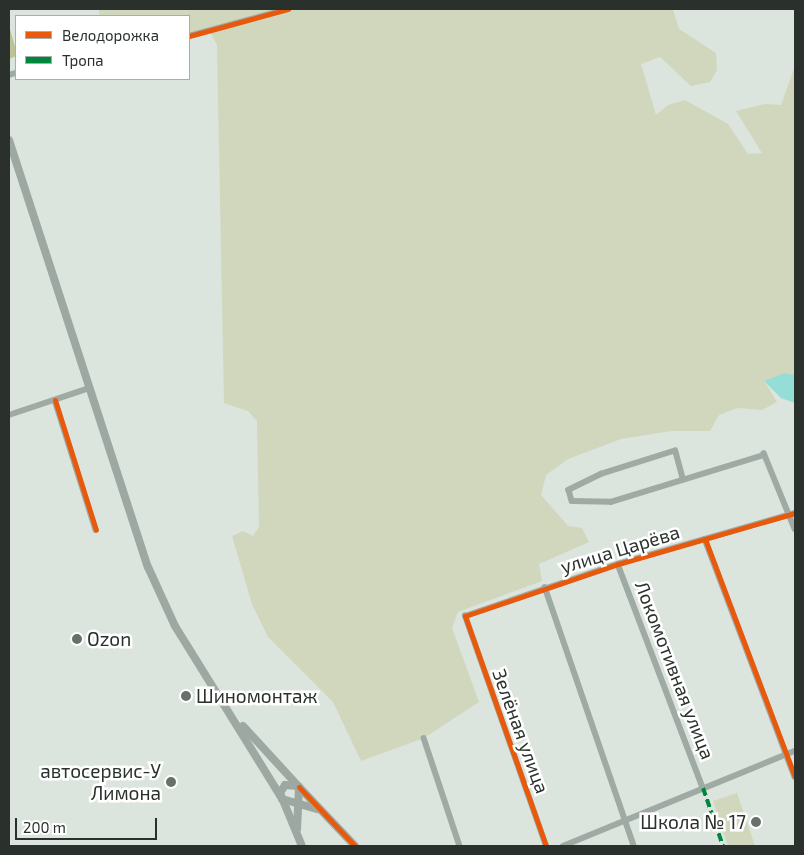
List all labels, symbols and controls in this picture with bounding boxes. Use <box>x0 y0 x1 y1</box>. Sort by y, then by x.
legend <box>15 15 190 80</box>
text: Велодорожка <box>62 26 159 44</box>
text: Тропа <box>62 51 104 69</box>
street label: улица Царёва <box>558 520 682 578</box>
street label: Локомотивная улица <box>630 578 720 762</box>
place label: Ozon <box>87 628 131 650</box>
marker: Ozon <box>71 633 83 645</box>
street label: Зелёная улица <box>488 666 554 796</box>
place label: Шиномонтаж <box>196 685 318 707</box>
marker: Шиномонтаж <box>180 690 192 702</box>
place label: автосервис-У Лимона <box>40 760 161 804</box>
marker: автосервис-У Лимона <box>165 776 177 788</box>
scale bar <box>18 808 160 840</box>
place label: Школа № 17 <box>640 811 746 833</box>
marker: Школа № 17 <box>750 816 762 828</box>
text: 200 m <box>23 818 66 836</box>

